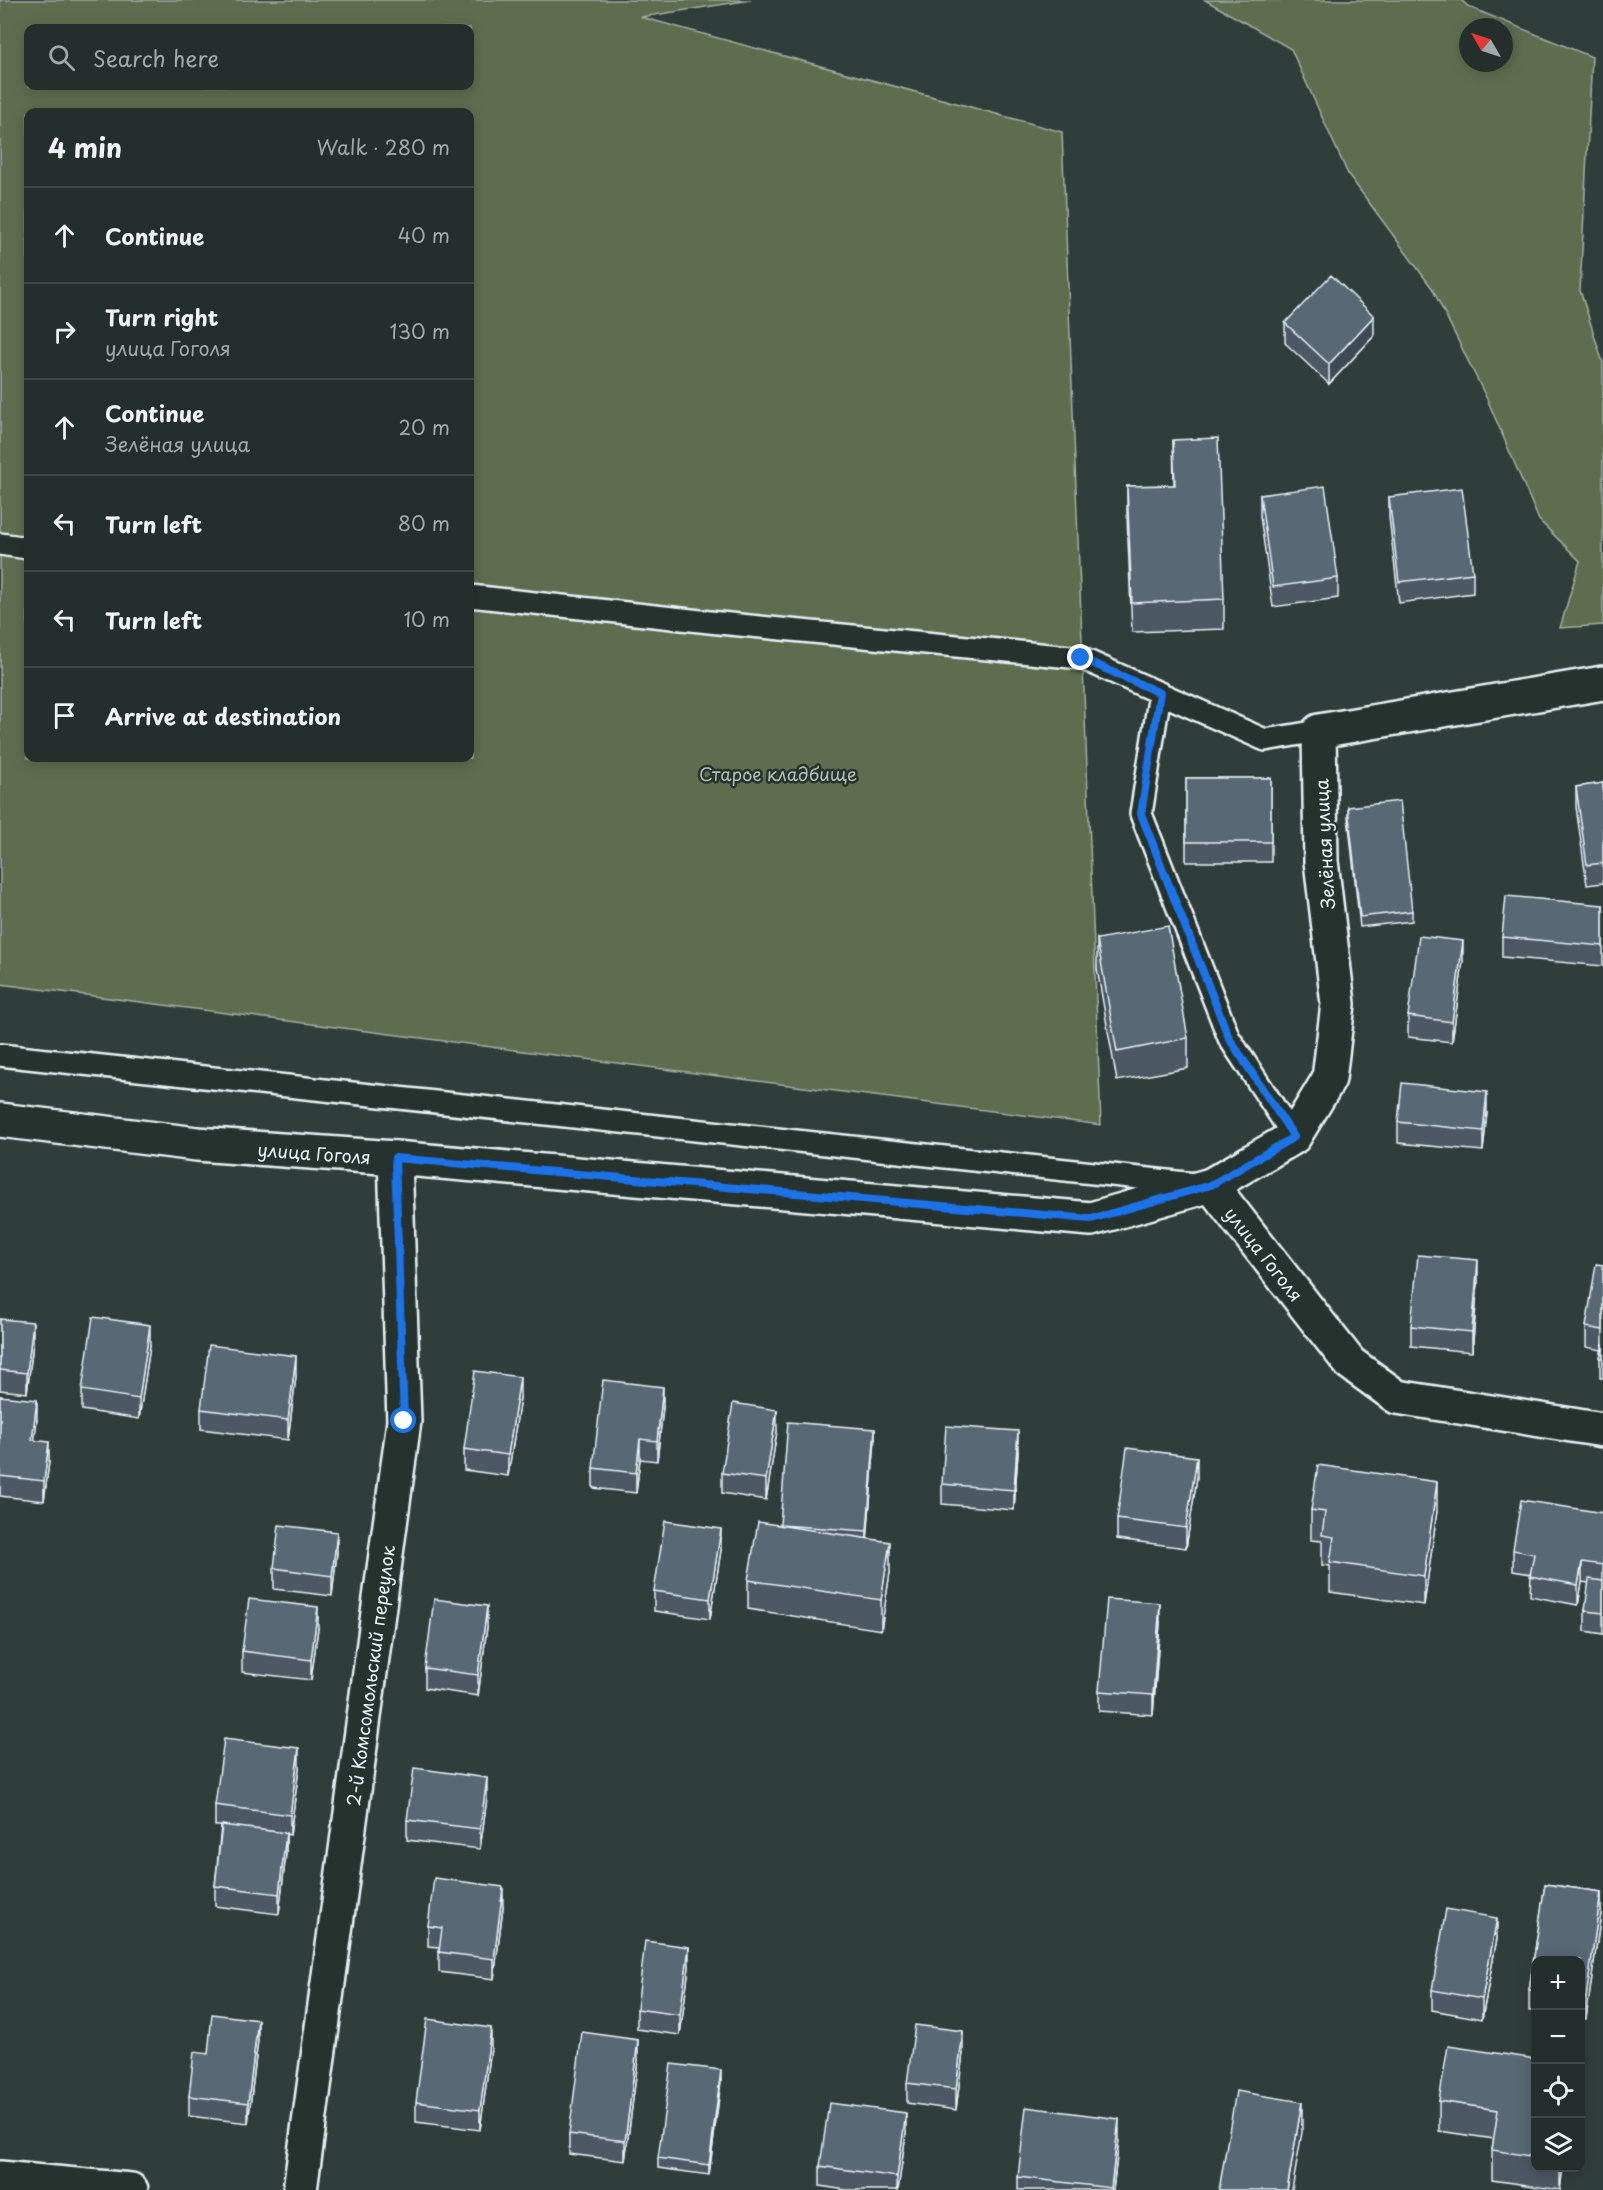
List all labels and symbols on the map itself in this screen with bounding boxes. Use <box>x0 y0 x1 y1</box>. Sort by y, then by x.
north arrow <box>1459 18 1513 72</box>
route end <box>1067 644 1093 670</box>
park label: Старое кладбище <box>699 760 857 787</box>
street label: Зелёная улица <box>1307 777 1341 910</box>
street label: улица Гоголя <box>257 1135 372 1170</box>
street label: улица Гоголя <box>1219 1201 1310 1307</box>
route start <box>390 1407 416 1433</box>
street label: 2-й Комсомольский переулок <box>339 1543 401 1808</box>

